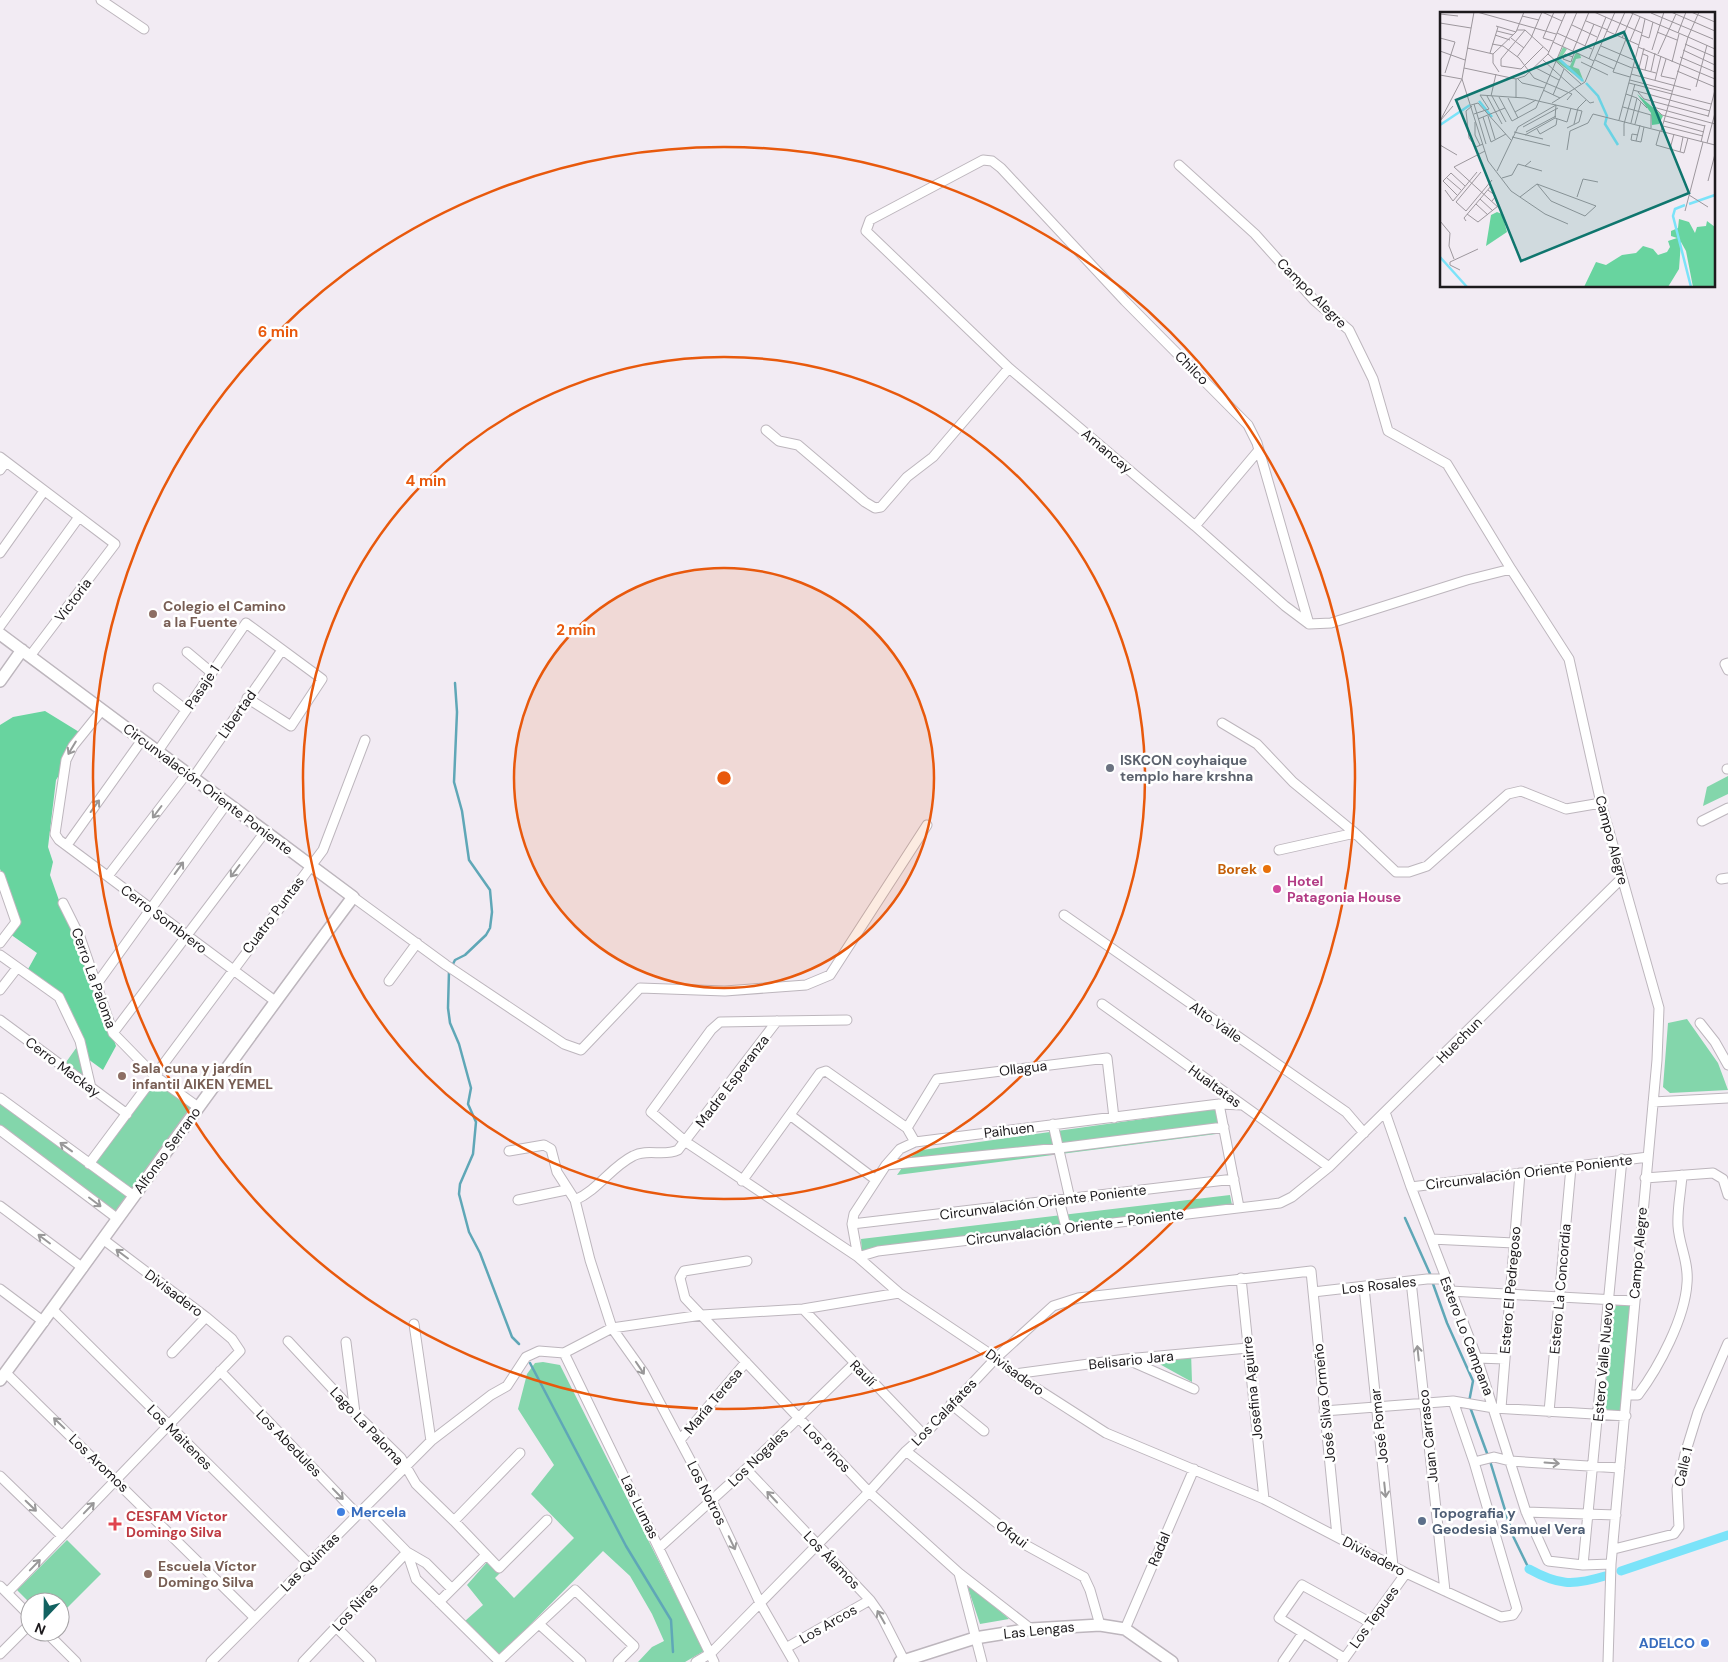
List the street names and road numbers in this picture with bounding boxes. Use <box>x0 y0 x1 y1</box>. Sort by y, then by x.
street label: Campo Alegre <box>1273 254 1351 332</box>
street label: Chilco <box>1171 347 1213 389</box>
street label: Amancay <box>1078 425 1136 478</box>
street label: Victoria <box>51 574 95 626</box>
street label: Pasaje 1 <box>181 661 223 713</box>
street label: Libertad <box>214 687 260 741</box>
street label: Circunvalación Oriente Poniente <box>120 719 297 859</box>
street label: Campo Alegre <box>1591 793 1633 887</box>
street label: Cuatro Puntas <box>238 873 308 957</box>
street label: Cerro Sombrero <box>117 881 211 957</box>
street label: Cerro La Paloma <box>67 925 121 1031</box>
street label: Alto Valle <box>1186 997 1246 1047</box>
street label: Huechun <box>1432 1013 1486 1067</box>
street label: Madre Esperanza <box>691 1031 773 1131</box>
street label: Cerro Mackay <box>22 1033 104 1101</box>
street label: Ollagua <box>998 1056 1048 1080</box>
street label: Hualtatas <box>1185 1061 1245 1111</box>
street label: Alfonso Serrano <box>130 1103 204 1197</box>
street label: Paihuen <box>983 1118 1035 1142</box>
street label: Circunvalación Oriente Poniente <box>1425 1150 1633 1194</box>
street label: Circunvalación Oriente Poniente <box>939 1180 1147 1224</box>
street label: Circunvalación Oriente - Poniente <box>965 1205 1185 1249</box>
street label: Campo Alegre <box>1625 1206 1651 1300</box>
street label: Estero La Concordia <box>1545 1223 1575 1355</box>
street label: Estero El Pedregoso <box>1495 1225 1525 1355</box>
street label: Divisadero <box>141 1265 207 1321</box>
street label: Los Rosales <box>1341 1272 1417 1298</box>
street label: Estero Lo Campana <box>1436 1274 1498 1398</box>
street label: Estero Valle Nuevo <box>1589 1302 1617 1422</box>
street label: Josefina Aguirre <box>1238 1335 1266 1441</box>
street label: José Silva Ormeño <box>1309 1342 1339 1464</box>
street label: Divisadero <box>982 1345 1048 1399</box>
street label: Belisario Jara <box>1088 1347 1174 1373</box>
street label: Raulí <box>846 1356 880 1391</box>
street label: María Teresa <box>680 1364 746 1438</box>
street label: Los Calafates <box>907 1375 981 1449</box>
street label: Lago La Paloma <box>326 1383 408 1469</box>
street label: José Pomar <box>1366 1388 1392 1464</box>
street label: Juan Carrasco <box>1414 1389 1442 1483</box>
street label: Los Maitenes <box>144 1401 216 1473</box>
street label: Los Abedules <box>252 1405 326 1481</box>
street label: Los Pinos <box>799 1420 855 1476</box>
street label: Los Nogales <box>724 1424 792 1490</box>
street label: Los Aromos <box>65 1430 133 1496</box>
street label: Calle 1 <box>1670 1446 1696 1488</box>
street label: Los Notros <box>683 1458 731 1528</box>
street label: Las Lumas <box>617 1472 663 1542</box>
street label: Ofqui <box>992 1516 1032 1552</box>
street label: Los Álamos <box>800 1527 864 1593</box>
street label: Las Quintas <box>277 1529 343 1595</box>
street label: Radal <box>1144 1529 1174 1569</box>
street label: Divisadero <box>1340 1532 1408 1580</box>
street label: Los Ñires <box>328 1579 382 1635</box>
street label: Los Tepues <box>1345 1582 1403 1652</box>
street label: Los Arcos <box>796 1600 860 1648</box>
street label: Las Lengas <box>1003 1617 1075 1643</box>

